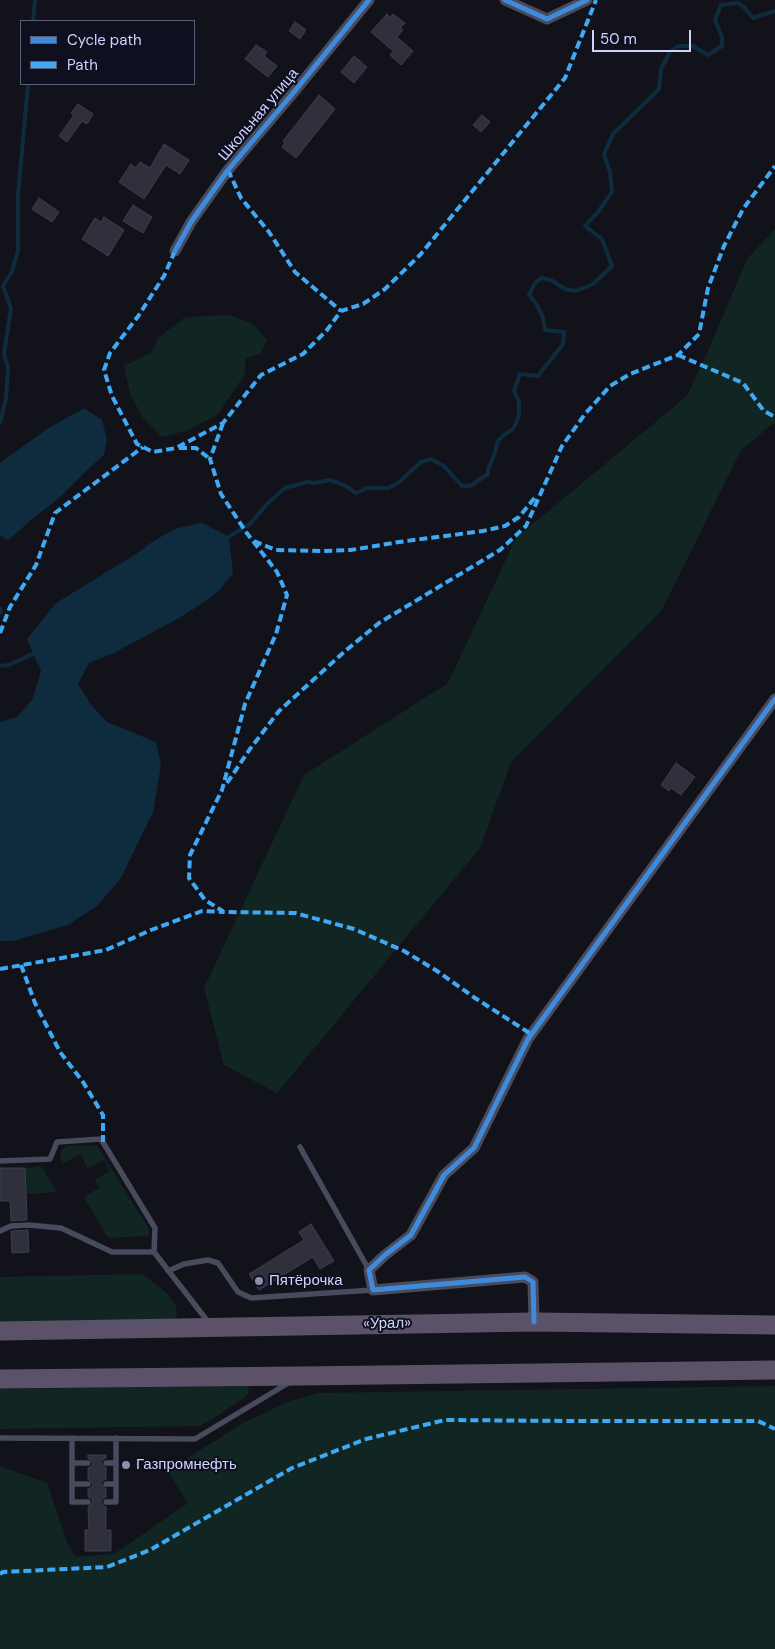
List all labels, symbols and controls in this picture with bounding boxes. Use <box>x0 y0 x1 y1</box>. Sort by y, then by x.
legend <box>20 20 195 85</box>
scale bar <box>595 20 694 52</box>
text: 50 m <box>600 29 637 49</box>
text: Cycle path <box>67 30 142 50</box>
text: Path <box>67 55 98 75</box>
street label: Школьная улица <box>215 65 303 165</box>
place label: Пятёрочка <box>269 1272 343 1290</box>
marker: Пятёрочка <box>253 1275 265 1287</box>
street label: «Урал» <box>363 1315 411 1333</box>
place label: Газпромнефть <box>136 1456 237 1474</box>
marker: Газпромнефть <box>120 1459 132 1471</box>

